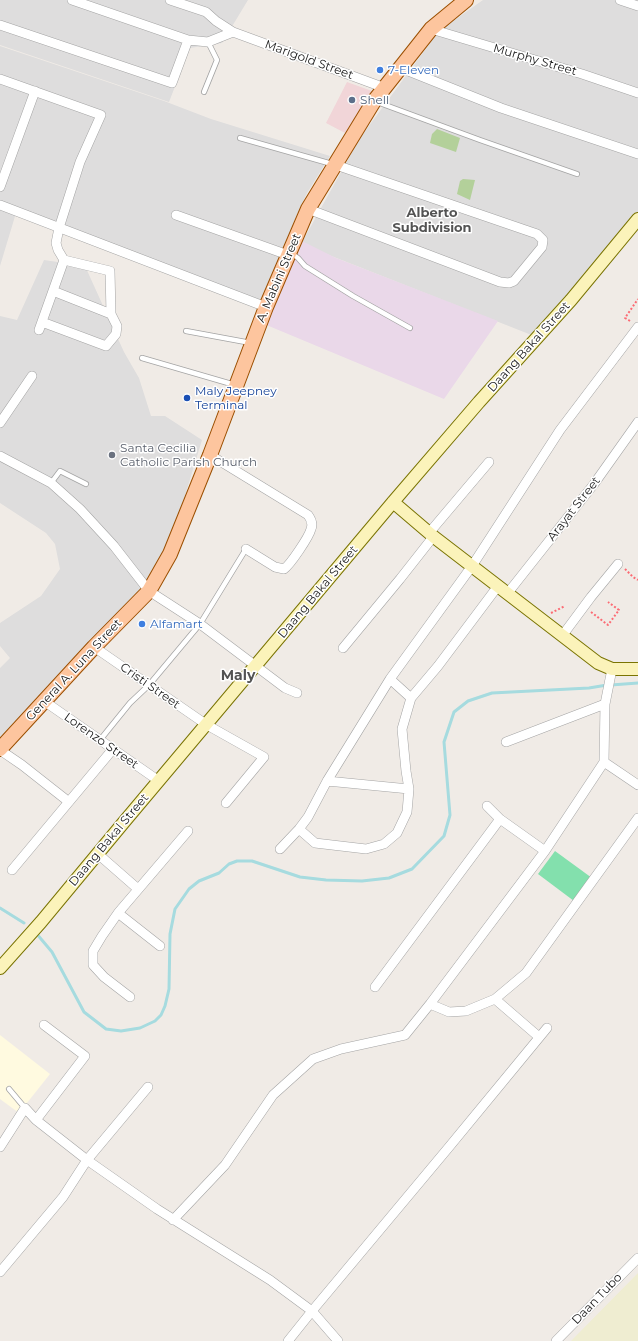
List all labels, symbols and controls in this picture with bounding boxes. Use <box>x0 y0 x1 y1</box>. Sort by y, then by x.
street label: Marigold Street <box>263 37 355 83</box>
street label: Murphy Street <box>492 41 578 79</box>
place label: 7-Eleven <box>388 63 439 77</box>
marker: 7-Eleven <box>375 65 385 75</box>
place label: Shell <box>360 93 389 107</box>
marker: Shell <box>347 95 357 105</box>
district label: Alberto Subdivision <box>392 205 472 236</box>
street label: A. Mabini Street <box>254 231 304 325</box>
street label: Daang Bakal Street <box>485 299 573 395</box>
place label: Maly Jeepney Terminal <box>195 384 277 412</box>
marker: Maly Jeepney Terminal <box>182 393 192 403</box>
place label: Santa Cecilia Catholic Parish Church <box>120 441 257 469</box>
marker: Santa Cecilia Catholic Parish Church <box>107 450 117 460</box>
street label: Arayat Street <box>544 474 604 544</box>
street label: Daang Bakal Street <box>275 543 361 641</box>
street label: General A. Luna Street <box>23 616 125 724</box>
place label: Alfamart <box>150 617 203 631</box>
marker: Alfamart <box>137 619 147 629</box>
street label: Cristi Street <box>117 660 183 712</box>
district label: Maly <box>221 668 255 684</box>
street label: Lorenzo Street <box>61 710 141 772</box>
street label: Daang Bakal Street <box>66 791 152 889</box>
street label: Daan Tubo <box>569 1270 625 1328</box>

